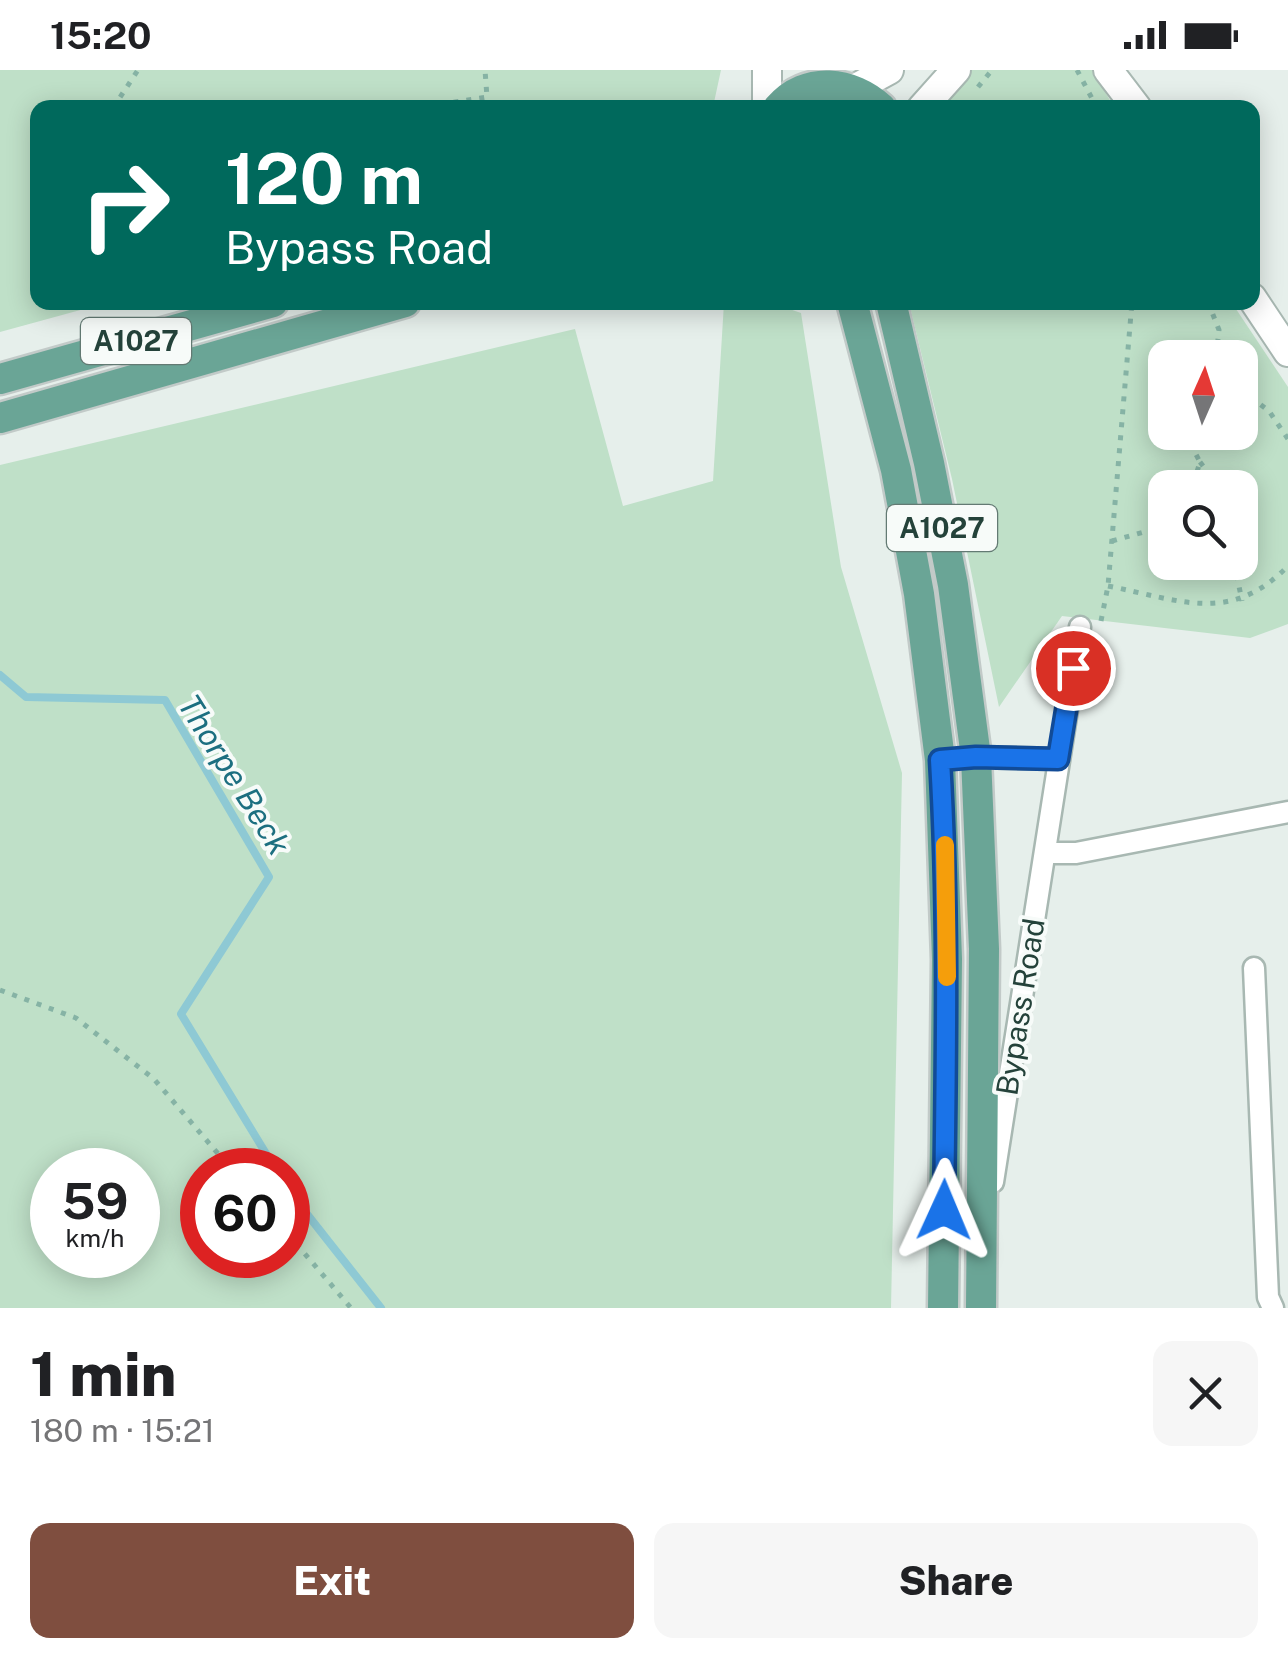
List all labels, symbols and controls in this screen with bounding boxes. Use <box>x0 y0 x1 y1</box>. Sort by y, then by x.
text: 15:20 <box>50 13 152 58</box>
text: 120 m <box>225 137 423 220</box>
icon: right <box>60 140 190 270</box>
text: Bypass Road <box>225 221 493 274</box>
road number: A1027 <box>81 318 191 364</box>
north arrow <box>1148 340 1258 450</box>
map controls <box>1148 340 1258 580</box>
button: search <box>1148 470 1258 580</box>
road number: A1027 <box>887 505 997 551</box>
pin <box>1031 626 1116 711</box>
icon: arrive <box>1046 641 1101 696</box>
water label: Thorpe Beck <box>171 688 298 862</box>
street label: Bypass Road <box>988 916 1052 1098</box>
speed limit sign: 60 <box>180 1148 310 1278</box>
position arrow <box>892 1158 996 1262</box>
text: 59 <box>62 1171 128 1230</box>
text: km/h <box>66 1223 124 1253</box>
text: 1 min <box>30 1339 177 1410</box>
button: close <box>1153 1341 1258 1446</box>
text: 180 m · 15:21 <box>30 1412 215 1449</box>
button: Exit <box>30 1523 634 1638</box>
button: Share <box>654 1523 1258 1638</box>

